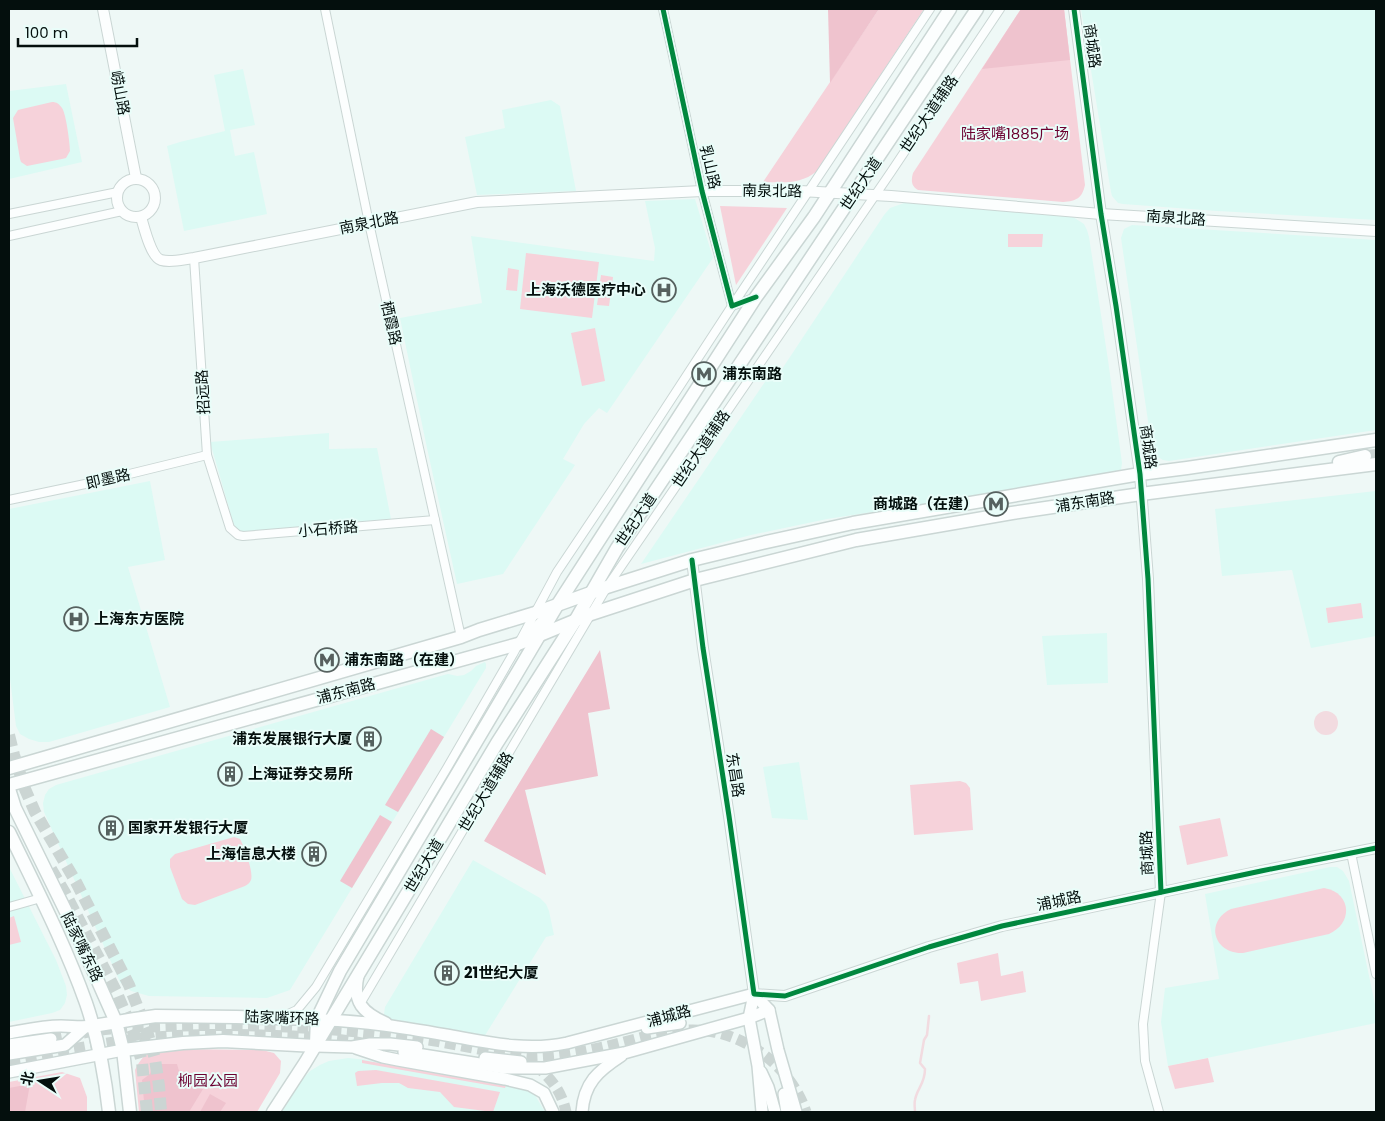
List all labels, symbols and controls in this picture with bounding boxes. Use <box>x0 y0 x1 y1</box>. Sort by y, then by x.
scale bar <box>18 15 136 47</box>
text: 100 m <box>25 22 68 43</box>
street label: 商城路 <box>1079 22 1106 70</box>
street label: 崂山路 <box>106 69 135 117</box>
street label: 世纪大道辅路 <box>895 71 962 157</box>
park label: 陆家嘴1885广场 <box>961 123 1069 144</box>
street label: 乳山路 <box>695 143 726 191</box>
street label: 世纪大道 <box>835 153 886 214</box>
street label: 南泉北路 <box>742 179 802 202</box>
street label: 南泉北路 <box>1145 205 1207 230</box>
street label: 南泉北路 <box>337 206 400 239</box>
hospital icon: 上海沃德医疗中心 <box>651 277 677 303</box>
place label: 上海沃德医疗中心 <box>526 279 646 300</box>
street label: 栖霞路 <box>376 299 407 347</box>
metro station icon: 浦东南路 <box>691 361 717 387</box>
place label: 浦东南路 <box>722 363 782 384</box>
street label: 招远路 <box>191 369 214 415</box>
street label: 世纪大道辅路 <box>667 406 734 492</box>
street label: 商城路 <box>1135 423 1162 471</box>
street label: 即墨路 <box>84 463 132 494</box>
street label: 浦东南路 <box>1054 486 1116 517</box>
street label: 世纪大道 <box>610 489 661 550</box>
metro station icon: 商城路（在建） <box>983 491 1009 517</box>
place label: 商城路（在建） <box>873 493 978 514</box>
street label: 小石桥路 <box>297 515 359 542</box>
hospital icon: 上海东方医院 <box>63 606 89 632</box>
place label: 上海东方医院 <box>94 608 184 629</box>
metro station icon: 浦东南路（在建） <box>314 647 340 673</box>
place label: 浦东南路（在建） <box>344 649 464 670</box>
street label: 浦东南路 <box>314 673 378 708</box>
building icon: 浦东发展银行大厦 <box>356 726 382 752</box>
place label: 浦东发展银行大厦 <box>232 728 352 749</box>
street label: 世纪大道辅路 <box>453 748 518 836</box>
street label: 东昌路 <box>722 751 749 799</box>
building icon: 上海证券交易所 <box>217 761 243 787</box>
place label: 上海证券交易所 <box>248 763 353 784</box>
building icon: 国家开发银行大厦 <box>98 815 124 841</box>
place label: 国家开发银行大厦 <box>128 817 248 838</box>
street label: 商城路 <box>1135 830 1158 876</box>
street label: 世纪大道 <box>399 835 448 897</box>
building icon: 上海信息大楼 <box>301 841 327 867</box>
place label: 上海信息大楼 <box>206 843 296 864</box>
street label: 浦城路 <box>1035 886 1083 915</box>
street label: 陆家嘴东路 <box>57 908 108 985</box>
building icon: 21世纪大厦 <box>434 960 460 986</box>
place label: 21世纪大厦 <box>464 962 538 983</box>
street label: 浦城路 <box>644 1000 693 1031</box>
street label: 陆家嘴环路 <box>244 1006 320 1029</box>
north arrow <box>15 1056 65 1106</box>
text: 北 <box>16 1069 39 1087</box>
park label: 柳园公园 <box>178 1070 238 1091</box>

